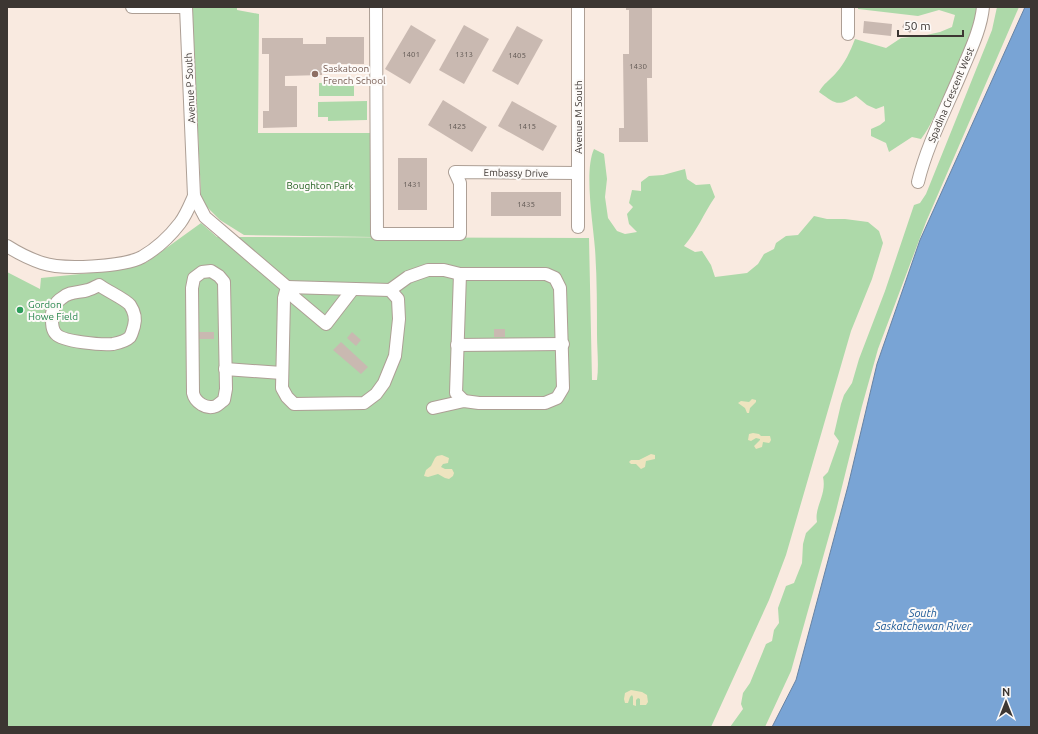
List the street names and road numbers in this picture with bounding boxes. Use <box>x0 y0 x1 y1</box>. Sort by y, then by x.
street label: Spadina Crescent West <box>926 46 976 144</box>
street label: Avenue P South <box>183 52 197 124</box>
street label: Avenue M South <box>573 80 584 154</box>
street label: Embassy Drive <box>484 167 548 179</box>

